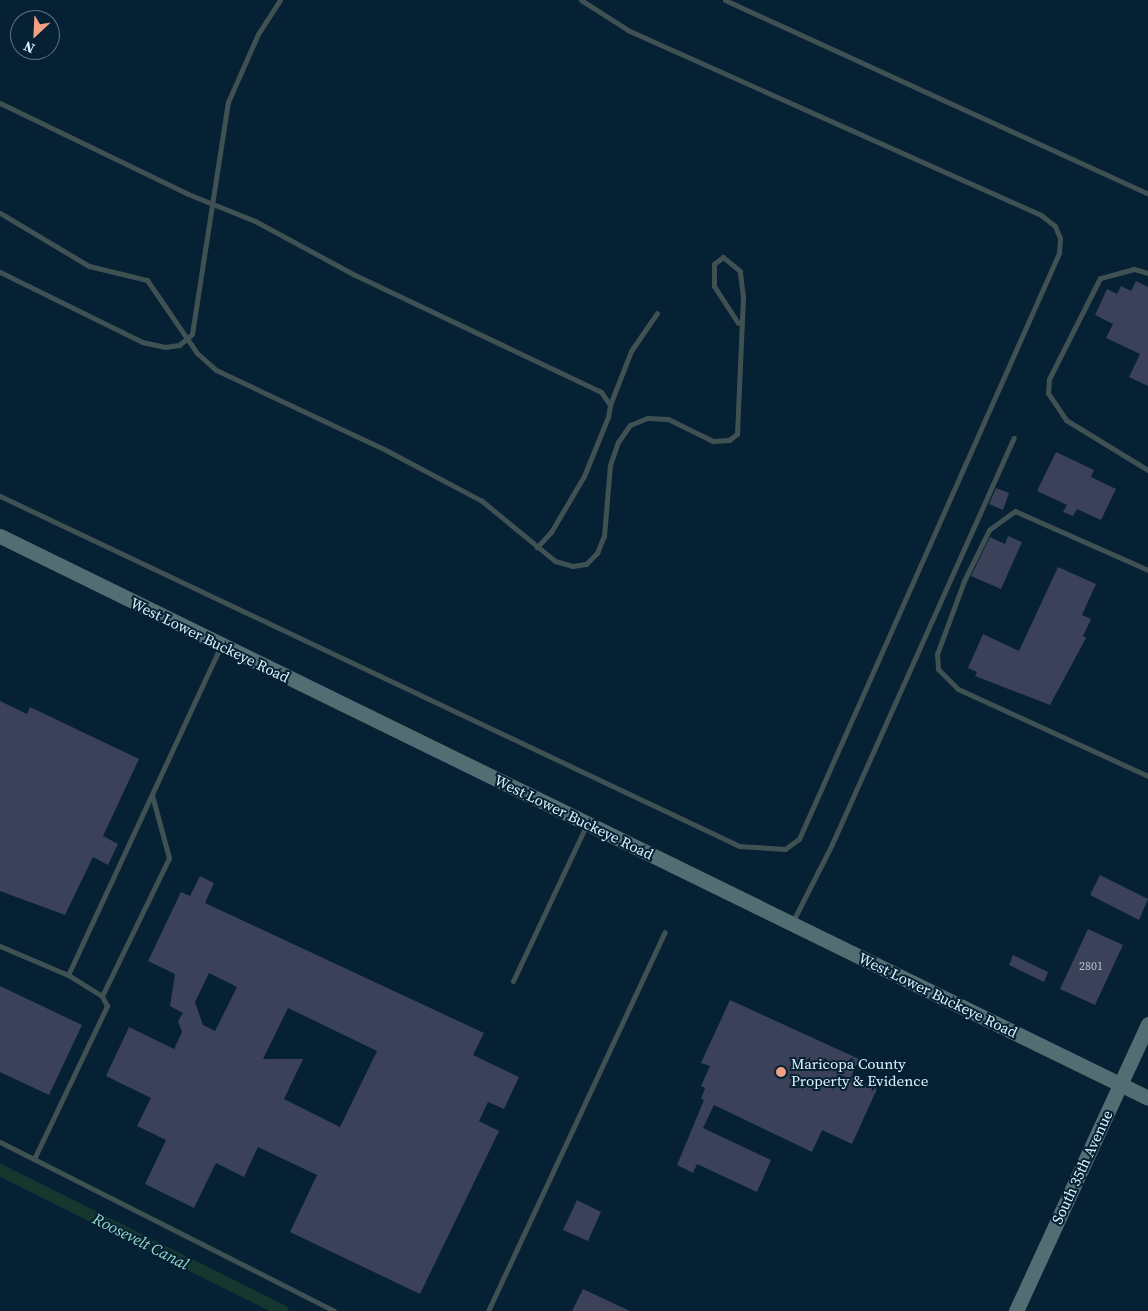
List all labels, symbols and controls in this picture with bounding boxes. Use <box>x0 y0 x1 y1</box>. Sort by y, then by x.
north arrow <box>10 10 60 60</box>
text: N <box>20 36 38 59</box>
street label: West Lower Buckeye Road <box>128 594 292 686</box>
street label: West Lower Buckeye Road <box>492 771 656 863</box>
street label: West Lower Buckeye Road <box>856 949 1020 1041</box>
house number: 2801 <box>1079 960 1103 974</box>
place label: Maricopa County Property & Evidence <box>791 1054 928 1089</box>
marker: Maricopa County Property & Evidence <box>775 1066 787 1078</box>
street label: South 35th Avenue <box>1048 1107 1116 1227</box>
water label: Roosevelt Canal <box>90 1209 192 1273</box>

